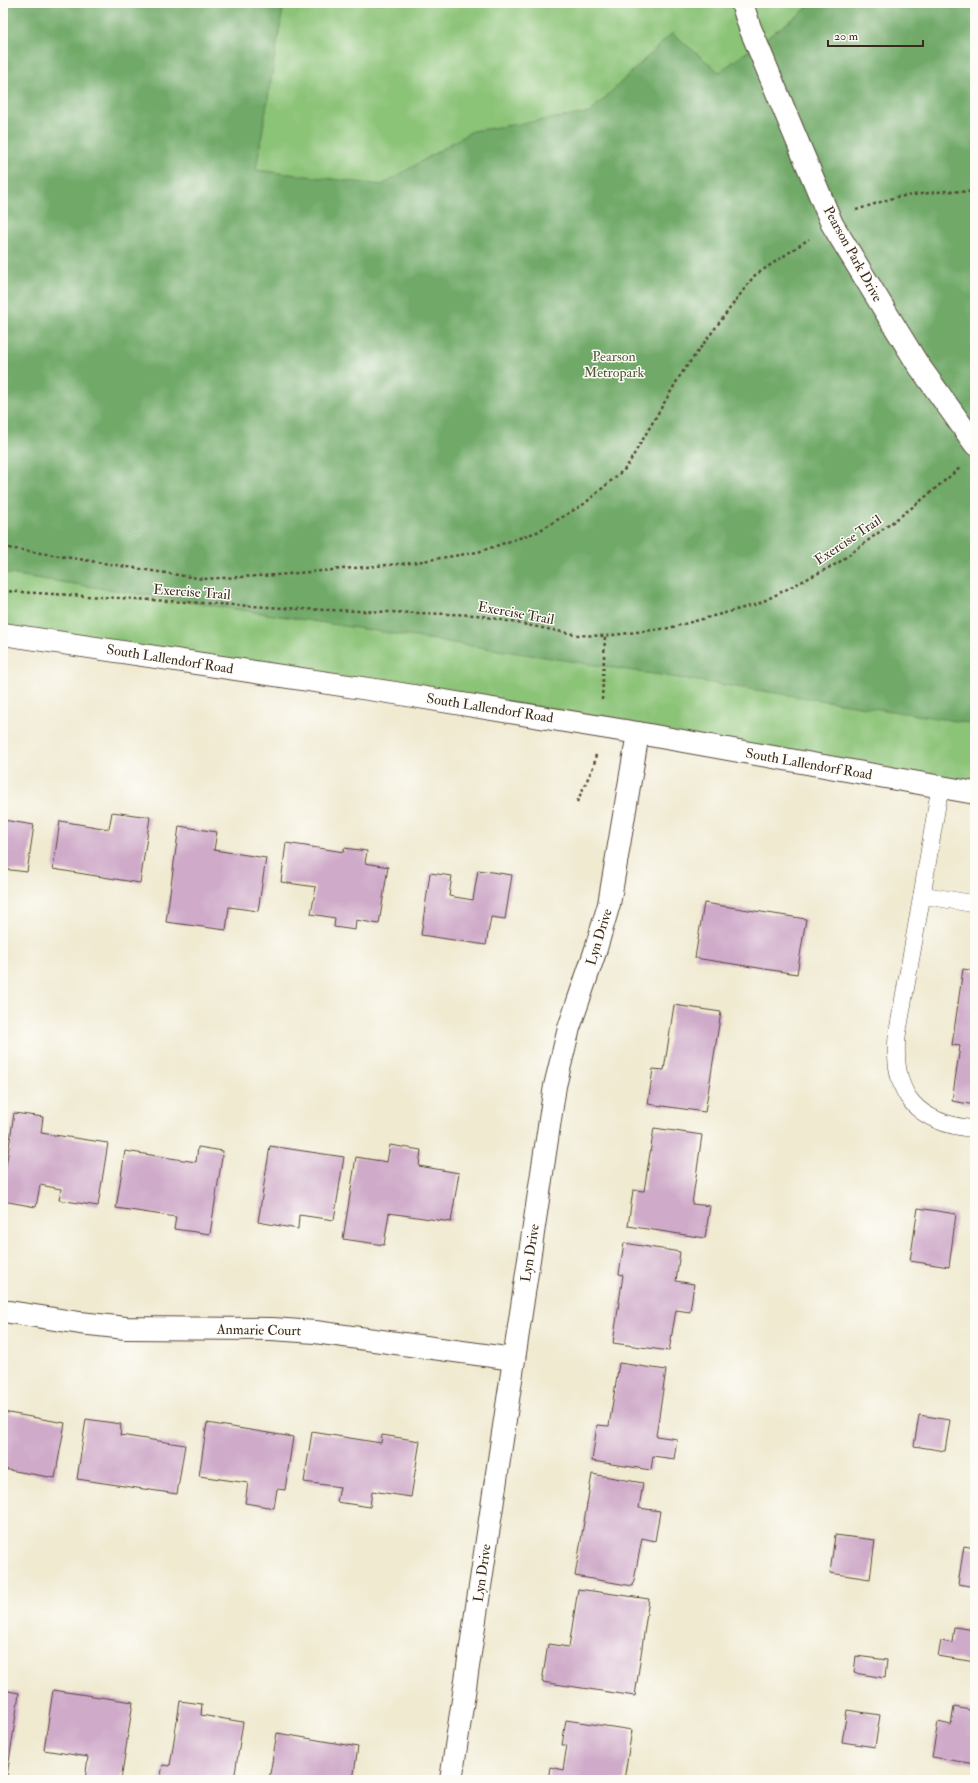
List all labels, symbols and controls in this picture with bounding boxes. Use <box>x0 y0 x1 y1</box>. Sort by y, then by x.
scale bar <box>828 22 923 48</box>
text: 20 m <box>834 29 859 44</box>
street label: Pearson Park Drive <box>820 203 886 305</box>
park label: Pearson Metropark <box>584 348 644 382</box>
street label: Exercise Trail <box>811 511 885 569</box>
street label: Exercise Trail <box>153 581 232 603</box>
street label: Exercise Trail <box>476 598 556 628</box>
street label: South Lallendorf Road <box>105 641 235 677</box>
street label: South Lallendorf Road <box>425 690 555 726</box>
street label: South Lallendorf Road <box>744 744 874 784</box>
street label: Lyn Drive <box>582 906 617 968</box>
street label: Lyn Drive <box>517 1223 544 1283</box>
street label: Anmarie Court <box>216 1321 302 1339</box>
street label: Lyn Drive <box>470 1543 495 1603</box>

